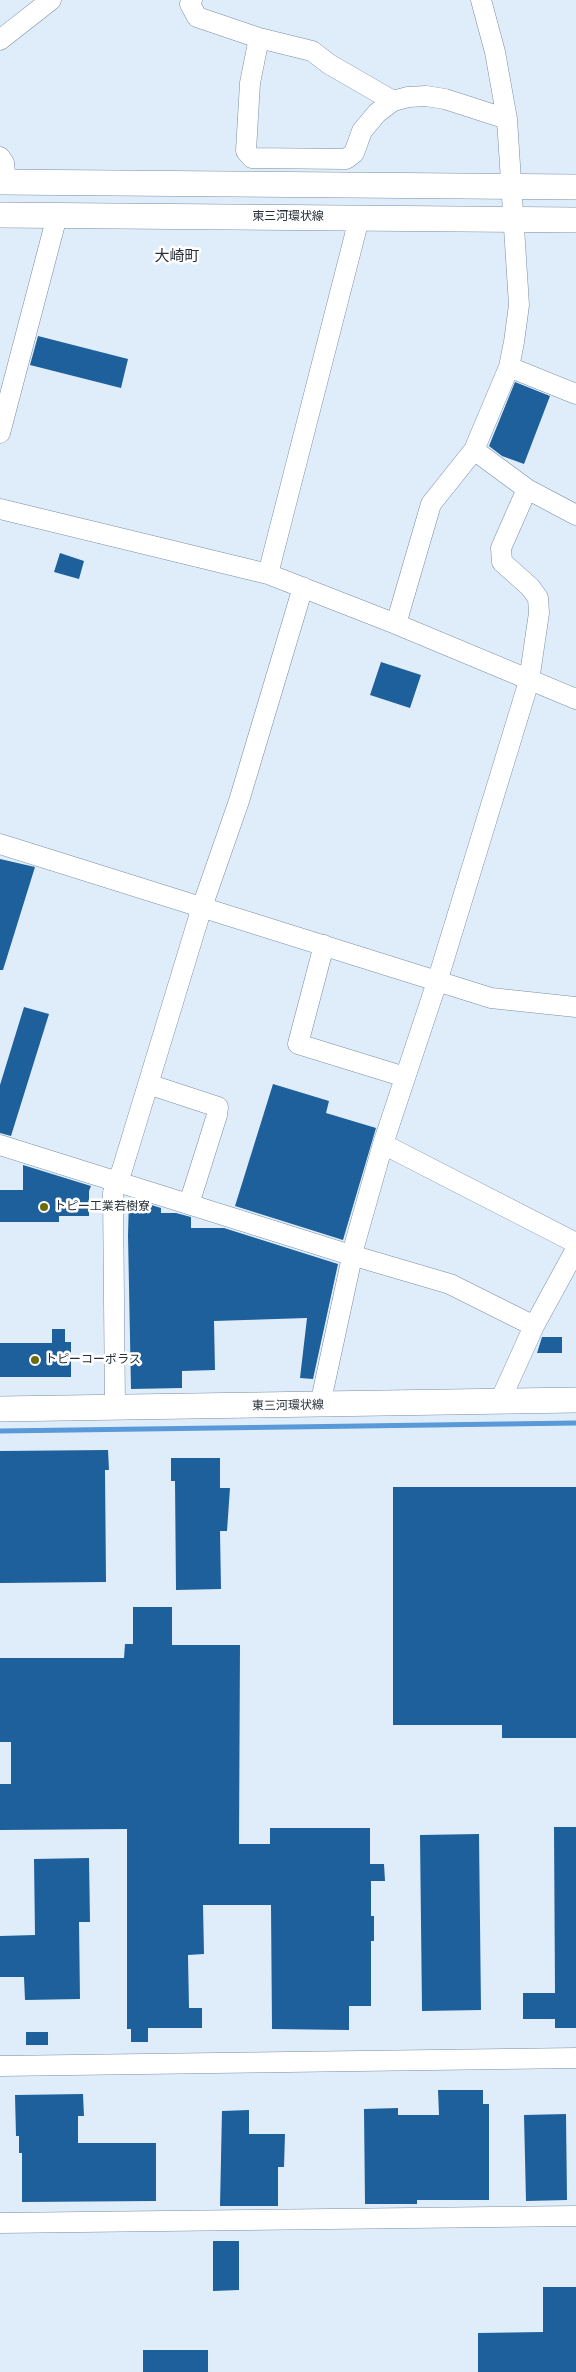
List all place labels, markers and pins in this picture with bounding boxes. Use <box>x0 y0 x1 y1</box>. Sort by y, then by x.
place label: トピー工業若樹寮 <box>54 1200 150 1214</box>
marker: トピー工業若樹寮 <box>38 1201 50 1213</box>
place label: トピーコーポラス <box>45 1353 141 1367</box>
marker: トピーコーポラス <box>29 1354 41 1366</box>

